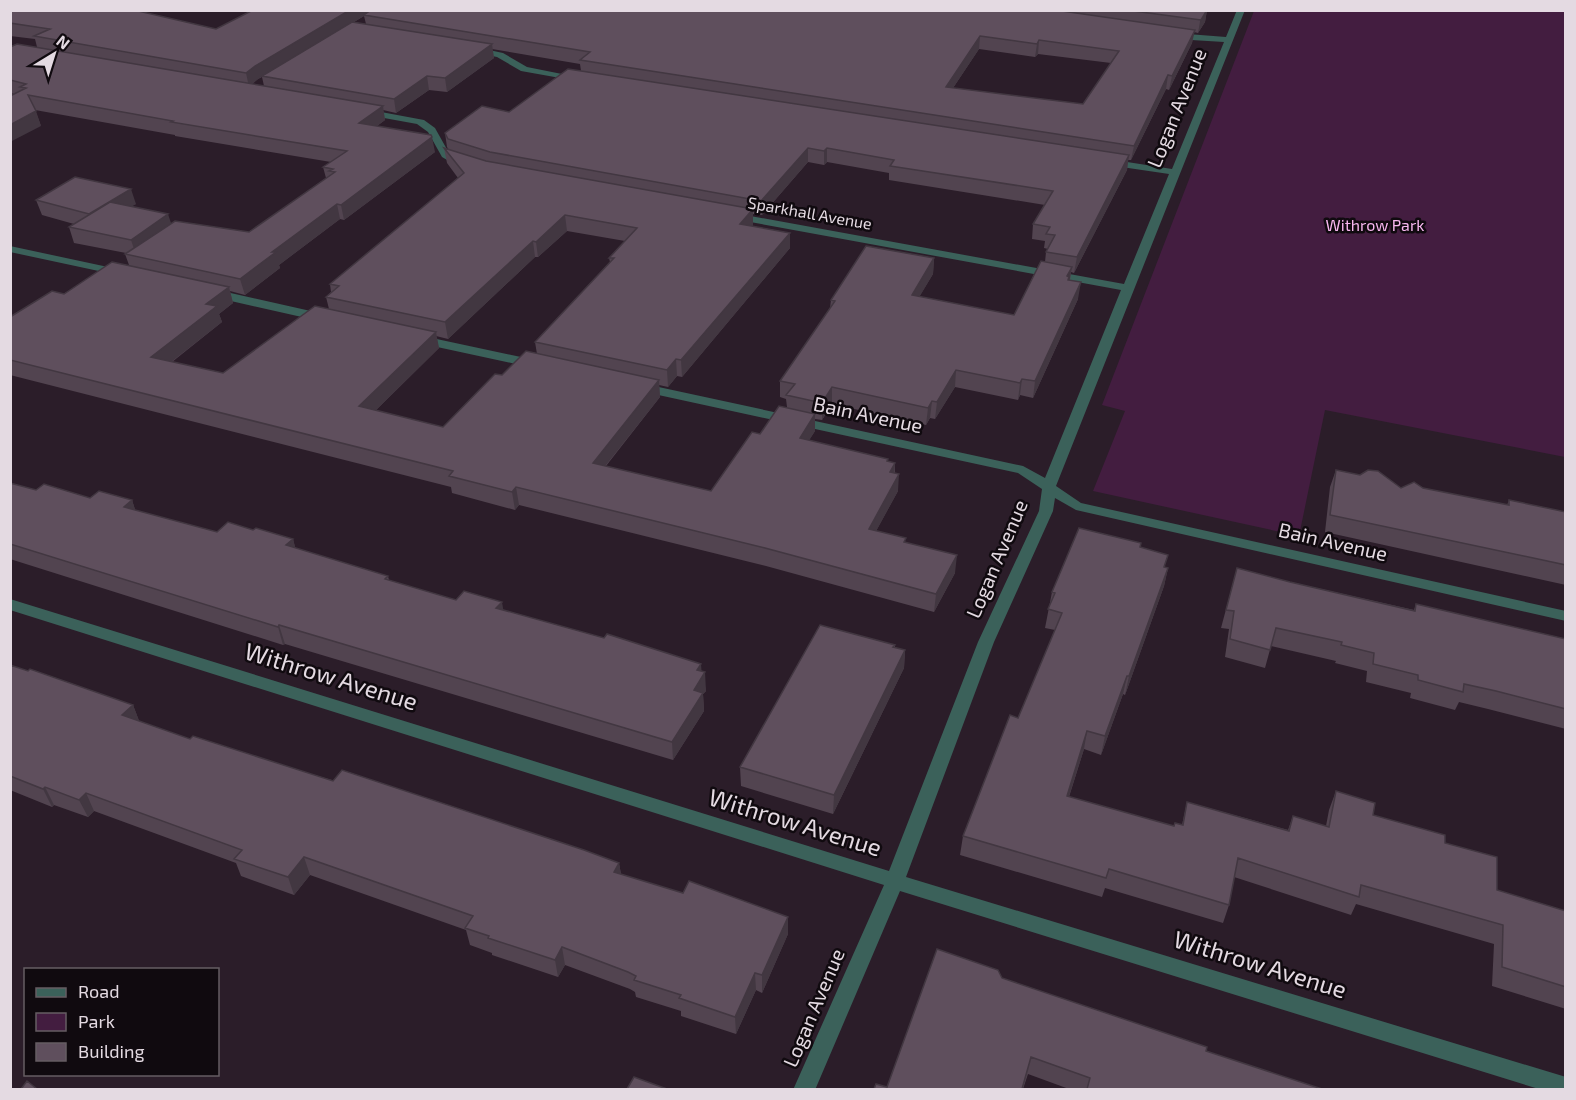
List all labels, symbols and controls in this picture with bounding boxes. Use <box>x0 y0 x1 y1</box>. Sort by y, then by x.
north arrow <box>24 24 84 84</box>
text: N <box>53 31 74 53</box>
street label: Logan Avenue <box>1141 45 1211 171</box>
street label: Sparkhall Avenue <box>747 192 874 233</box>
park label: Withrow Park <box>1326 215 1424 234</box>
street label: Bain Avenue <box>811 391 925 437</box>
street label: Logan Avenue <box>960 496 1032 621</box>
street label: Bain Avenue <box>1276 517 1390 565</box>
street label: Withrow Avenue <box>242 636 421 716</box>
street label: Withrow Avenue <box>706 782 885 862</box>
street label: Withrow Avenue <box>1171 924 1350 1004</box>
street label: Logan Avenue <box>777 945 849 1070</box>
legend <box>24 968 219 1076</box>
text: Road <box>78 980 119 1002</box>
text: Park <box>78 1010 115 1032</box>
text: Building <box>78 1040 145 1062</box>

